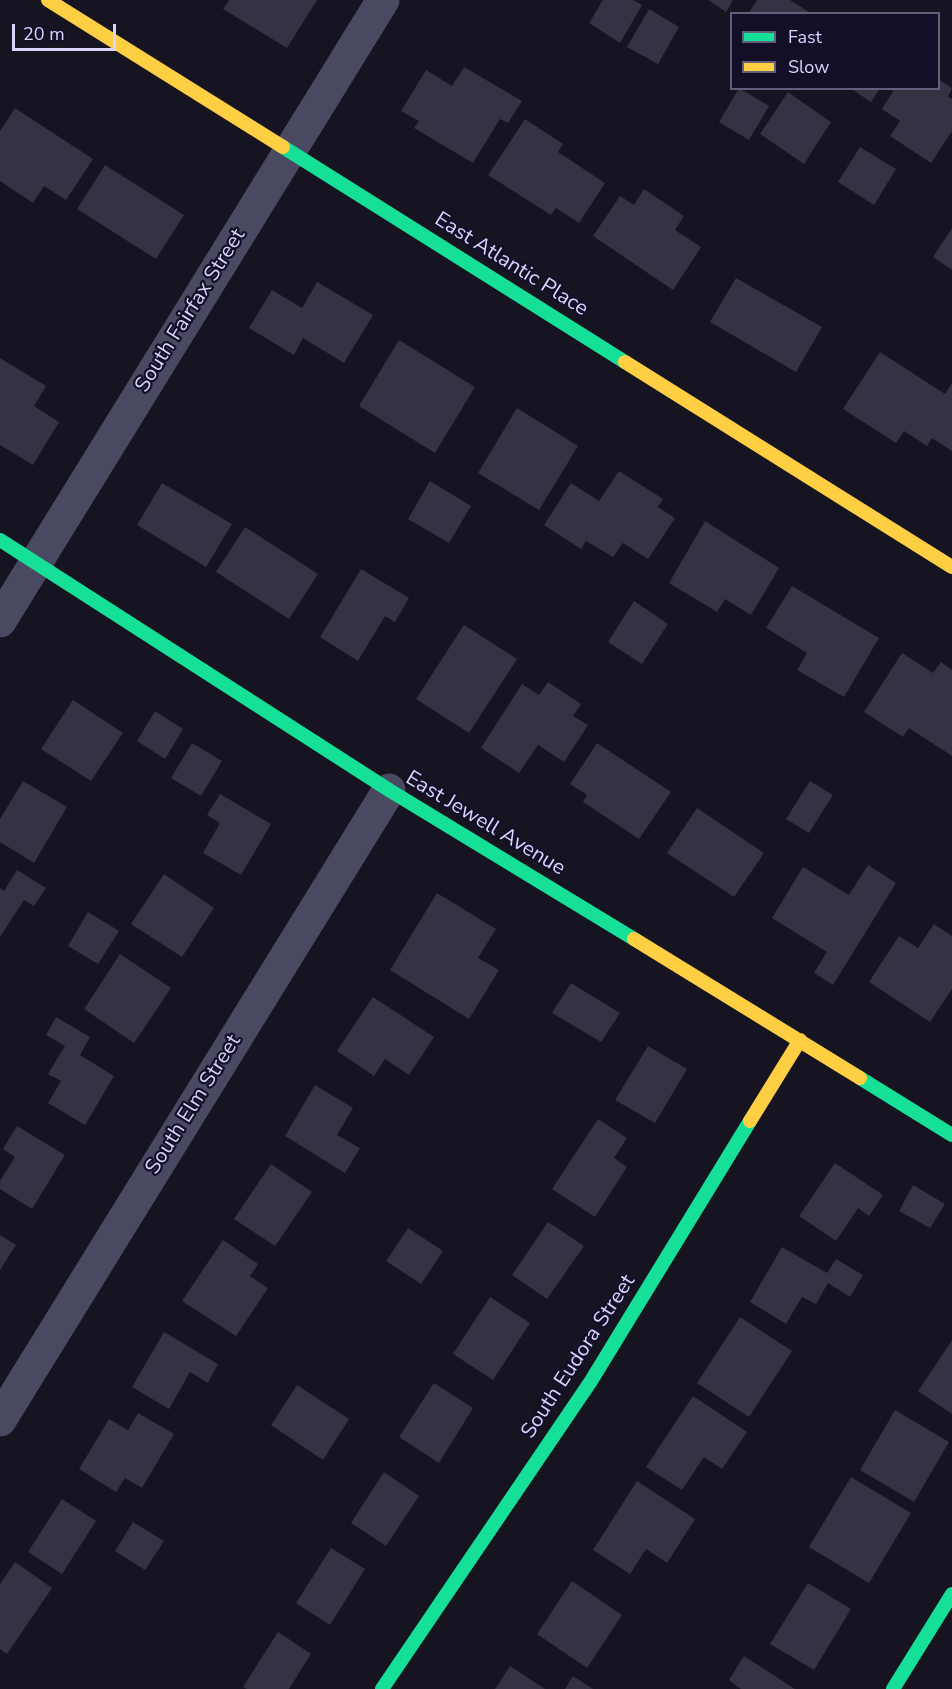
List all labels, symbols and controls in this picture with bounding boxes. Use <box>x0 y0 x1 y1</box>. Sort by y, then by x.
scale bar <box>15 12 118 50</box>
legend <box>730 12 940 90</box>
text: 20 m <box>23 22 65 46</box>
text: Fast <box>788 25 822 49</box>
text: Slow <box>788 55 829 79</box>
street label: East Atlantic Place <box>430 208 592 322</box>
street label: South Fairfax Street <box>131 225 251 397</box>
street label: East Jewell Avenue <box>401 766 569 882</box>
street label: South Elm Street <box>141 1030 247 1180</box>
street label: South Eudora Street <box>517 1270 641 1444</box>

